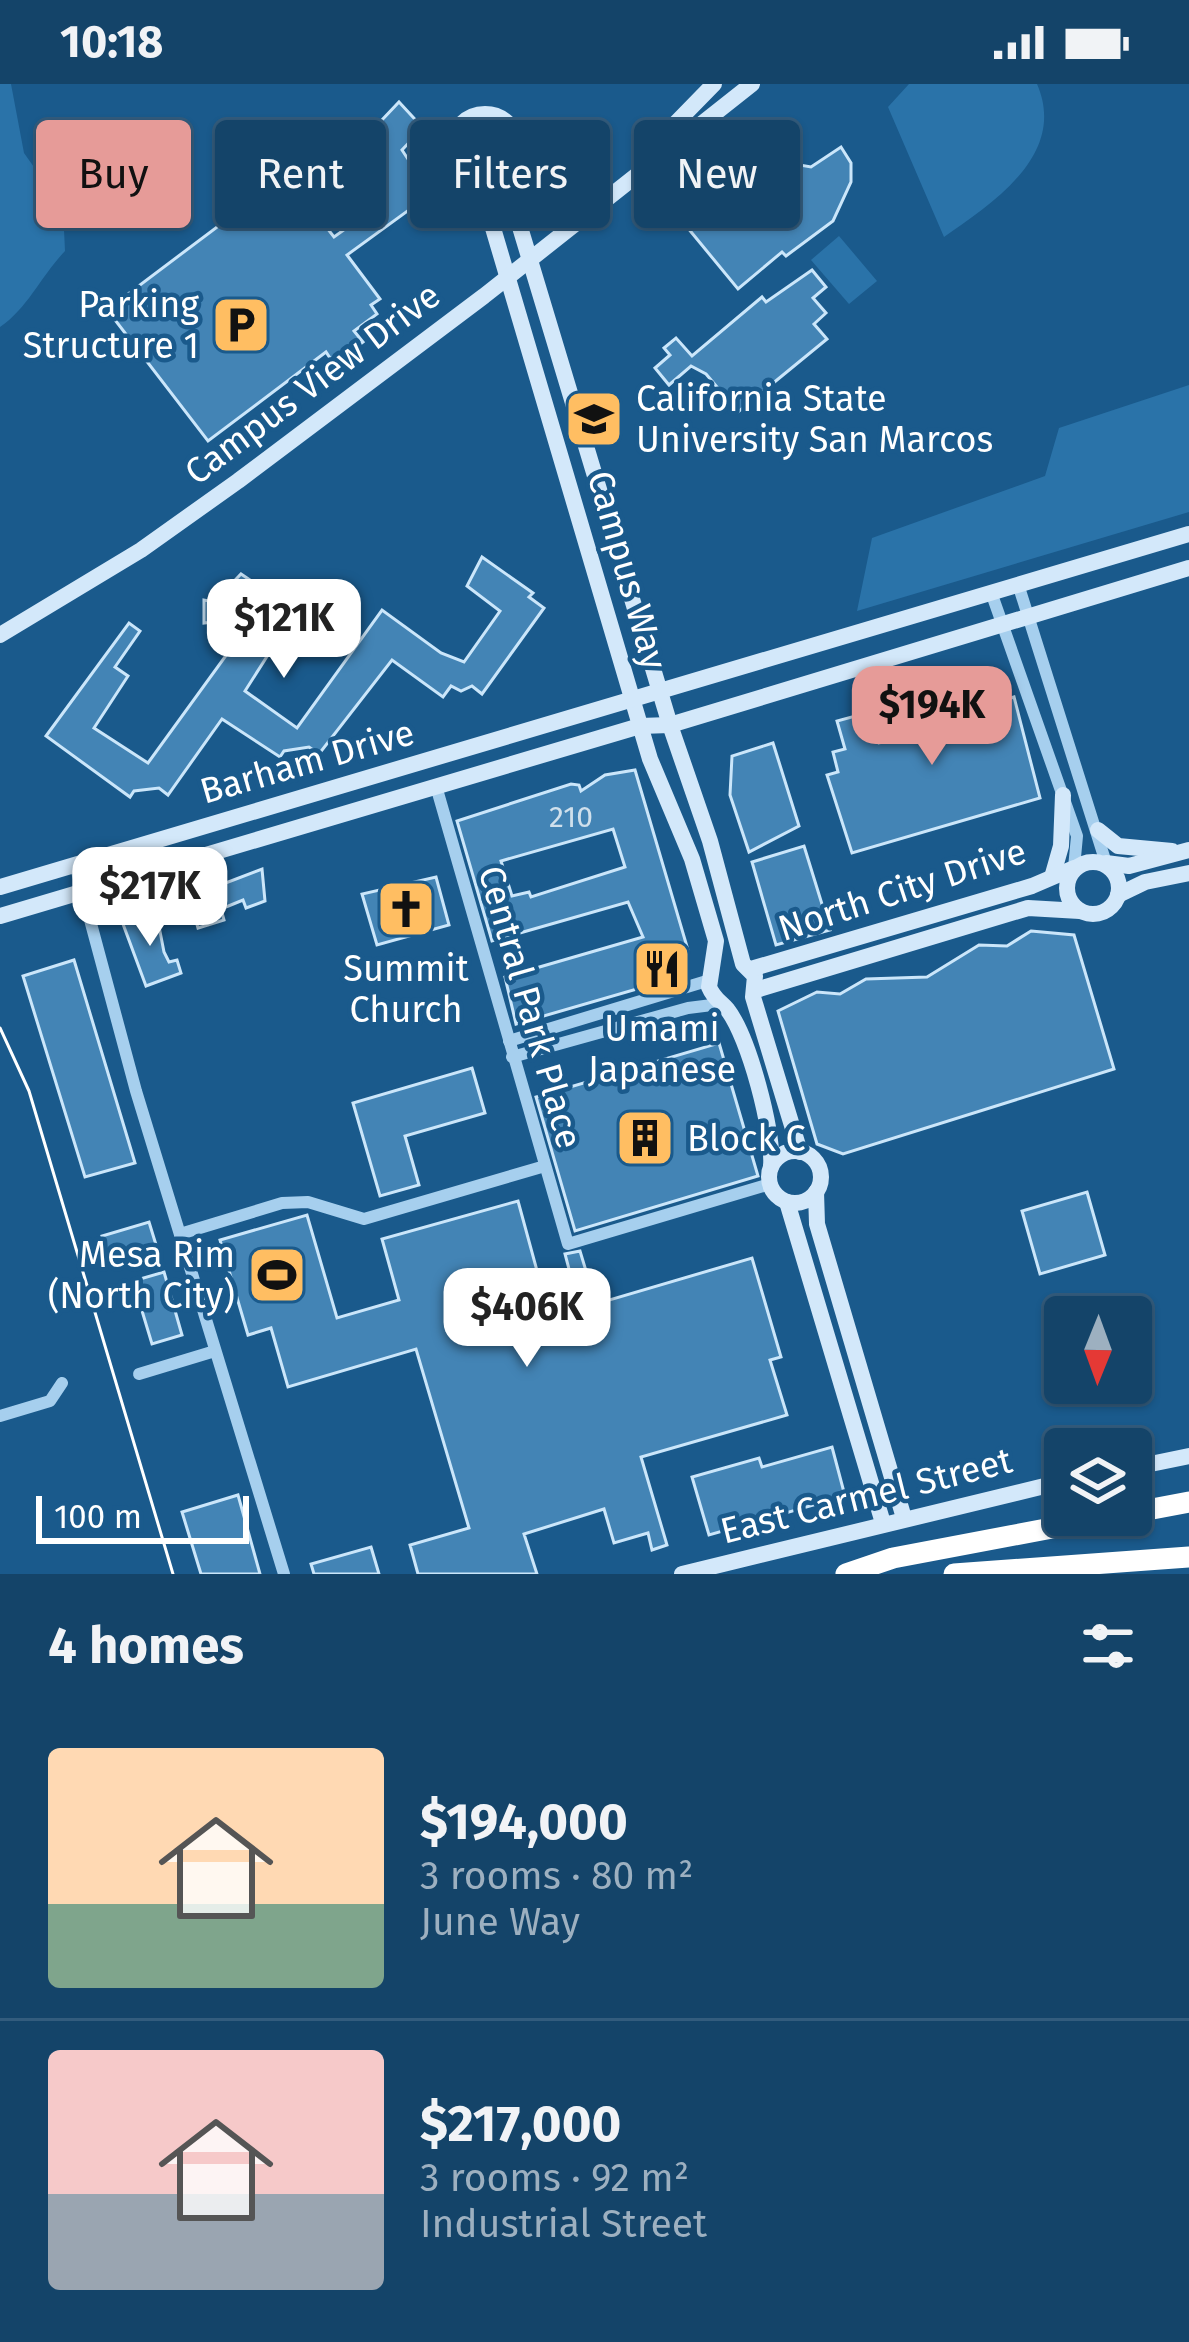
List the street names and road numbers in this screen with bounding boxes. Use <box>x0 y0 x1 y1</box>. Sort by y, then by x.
street label: Campus View Drive <box>176 273 449 494</box>
street label: Campus Way <box>578 466 676 675</box>
street label: Barham Drive <box>195 710 419 814</box>
street label: North City Drive <box>773 829 1032 951</box>
street label: Central Park Place <box>469 861 591 1154</box>
street label: East Carmel Street <box>716 1438 1017 1553</box>

